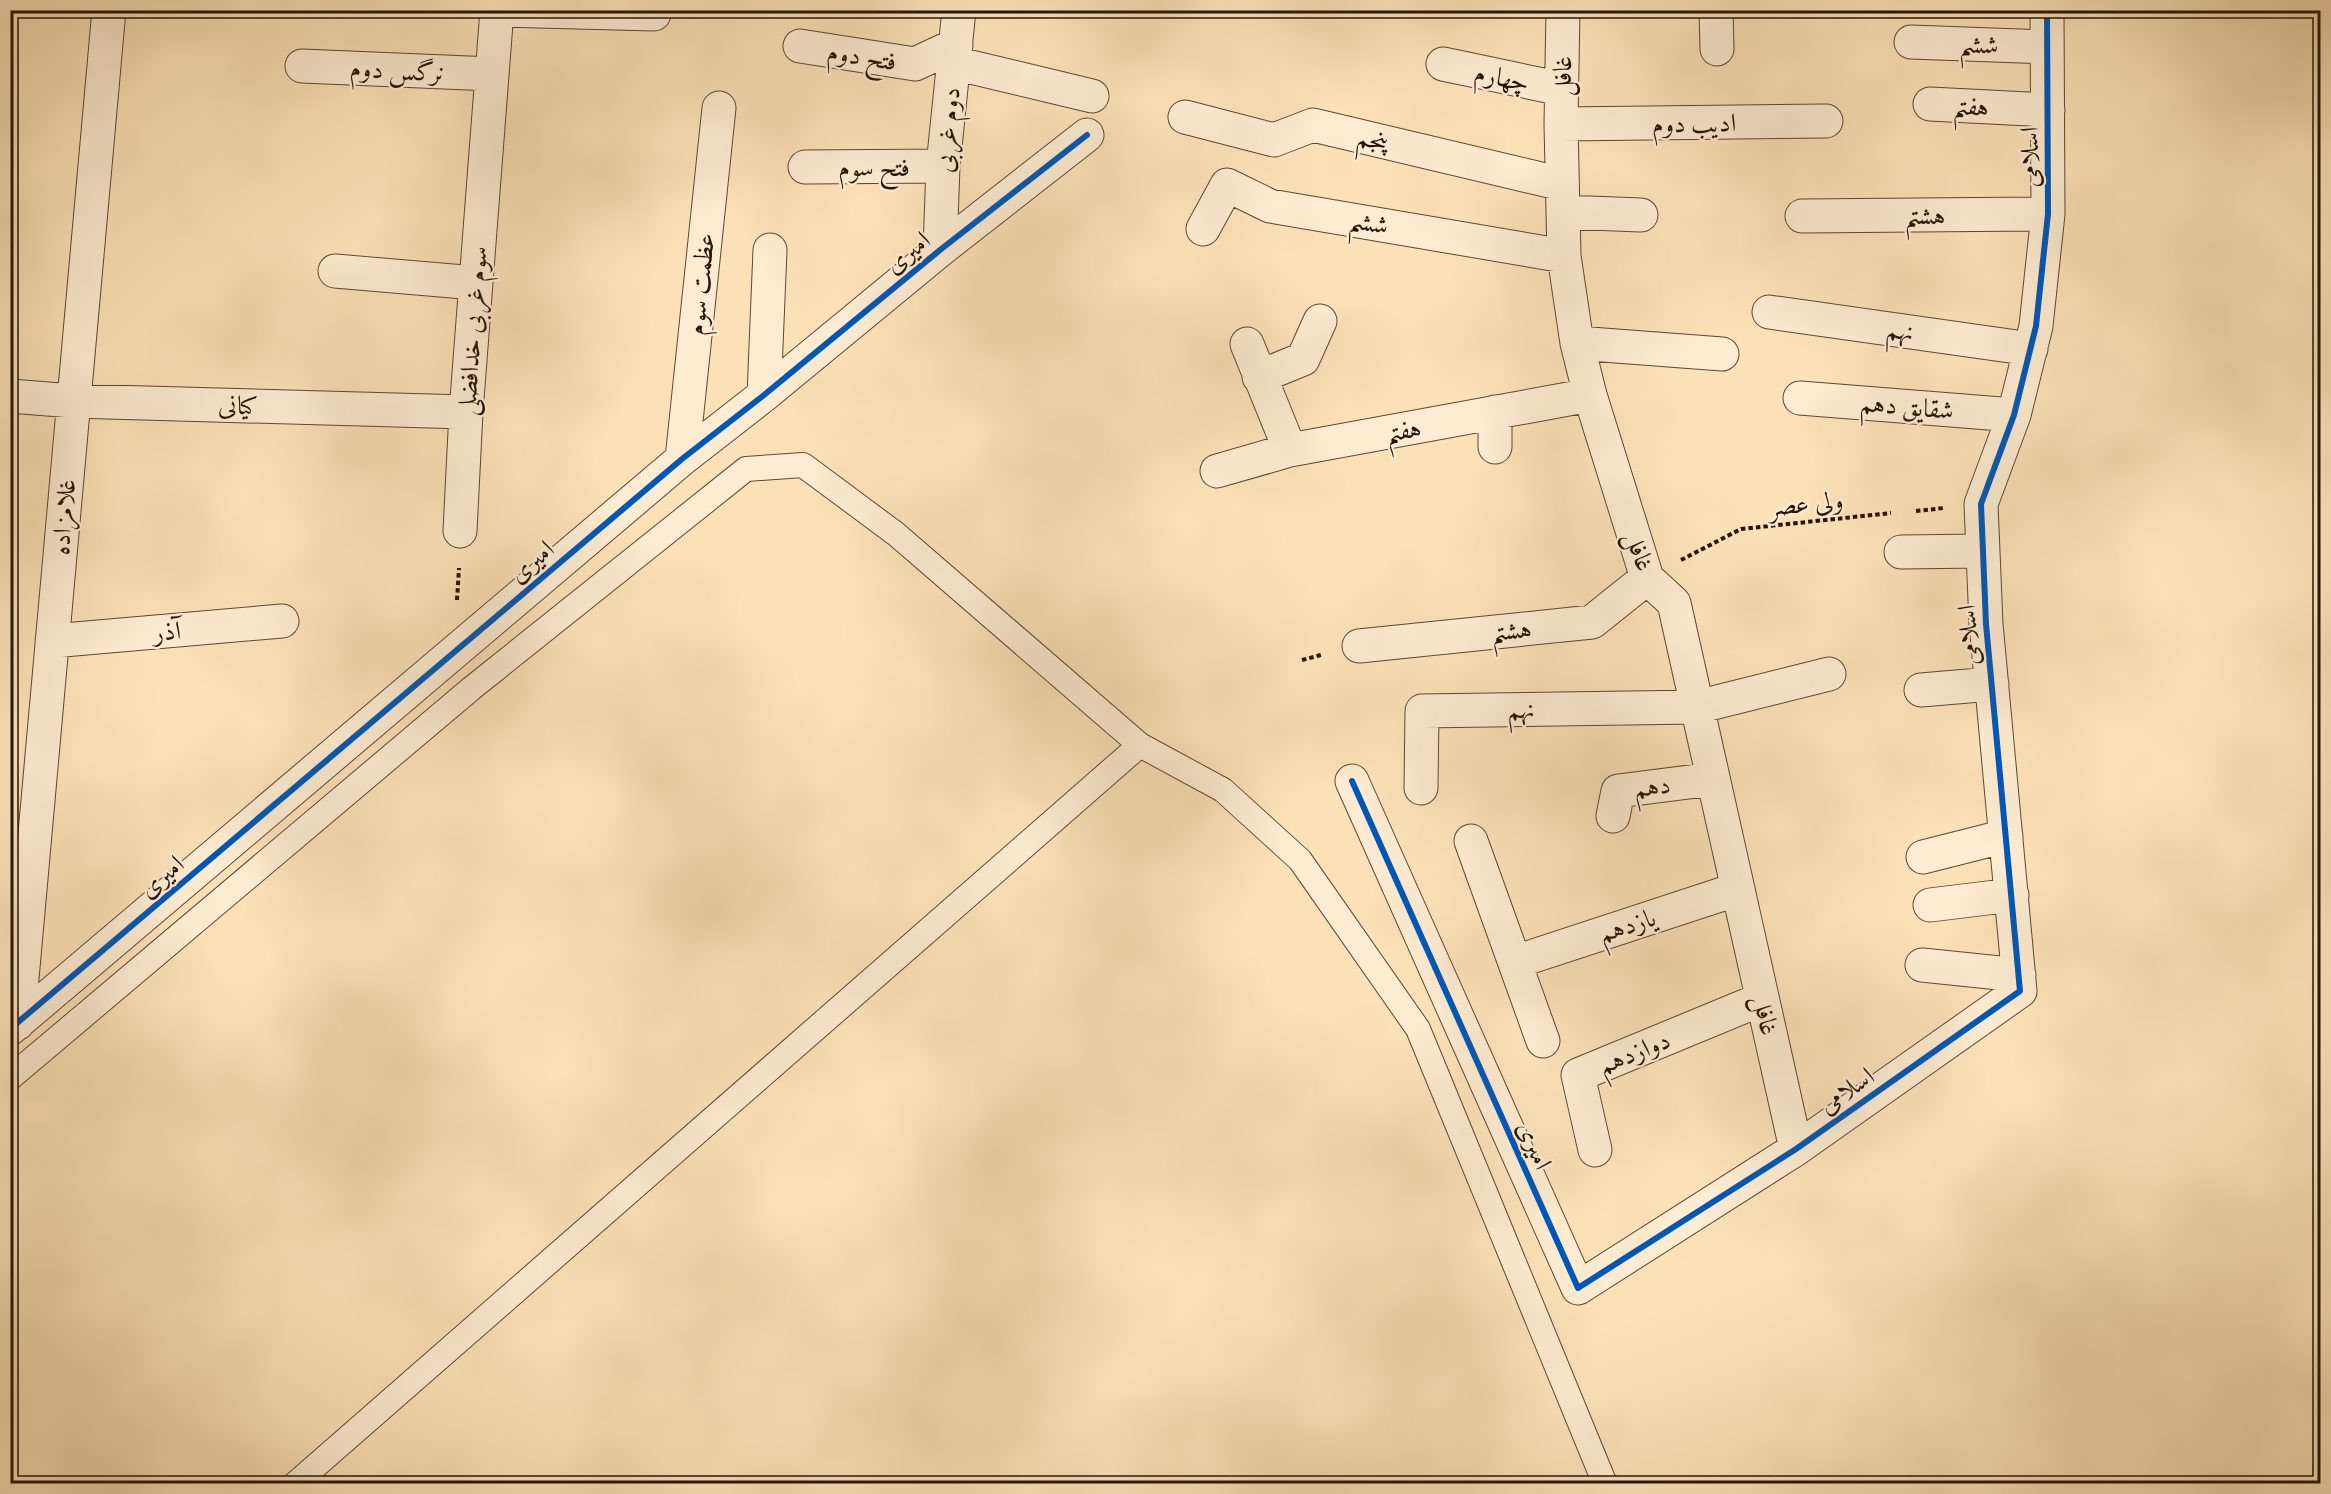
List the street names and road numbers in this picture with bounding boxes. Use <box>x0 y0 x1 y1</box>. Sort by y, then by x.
street label: ششم <box>1958 27 1999 71</box>
street label: فتح دوم <box>824 35 899 85</box>
street label: نرگس دوم <box>348 52 445 95</box>
street label: غافل <box>1546 55 1583 97</box>
street label: چهارم <box>1470 56 1532 105</box>
street label: دوم غربی <box>927 86 974 175</box>
street label: هفتم <box>1952 89 1990 133</box>
street label: ادیب دوم <box>1651 106 1737 147</box>
street label: پنجم <box>1352 120 1394 167</box>
street label: اسلامی <box>2013 127 2050 187</box>
street label: فتح سوم <box>838 151 910 191</box>
street label: هشتم <box>1904 199 1946 241</box>
street label: ششم <box>1345 203 1391 251</box>
street label: امیری <box>878 224 940 284</box>
street label: عظمت سوم <box>679 231 728 338</box>
street label: سوم غربی خدافضلی <box>450 245 501 417</box>
street label: نهم <box>1883 312 1916 357</box>
street label: شقایق دهم <box>1858 386 1955 435</box>
street label: کیانی <box>217 388 258 427</box>
street label: هفتم <box>1382 411 1425 459</box>
street label: غلامزاده <box>44 478 87 557</box>
street label: ولی عصر <box>1764 483 1845 528</box>
street label: غافل <box>1613 526 1662 577</box>
street label: امیری <box>502 533 564 593</box>
street label: اسلامی <box>1950 603 1991 666</box>
street label: هشتم <box>1489 612 1534 658</box>
street label: آذر <box>149 614 185 653</box>
street label: نهم <box>1507 693 1535 734</box>
street label: دهم <box>1632 768 1673 813</box>
street label: امیری <box>132 848 194 908</box>
street label: یازدهم <box>1594 900 1664 958</box>
street label: غافل <box>1741 992 1786 1039</box>
street label: دوازدهم <box>1593 1023 1678 1089</box>
street label: اسلامی <box>1812 1059 1883 1125</box>
street label: امیری <box>1506 1116 1560 1176</box>

